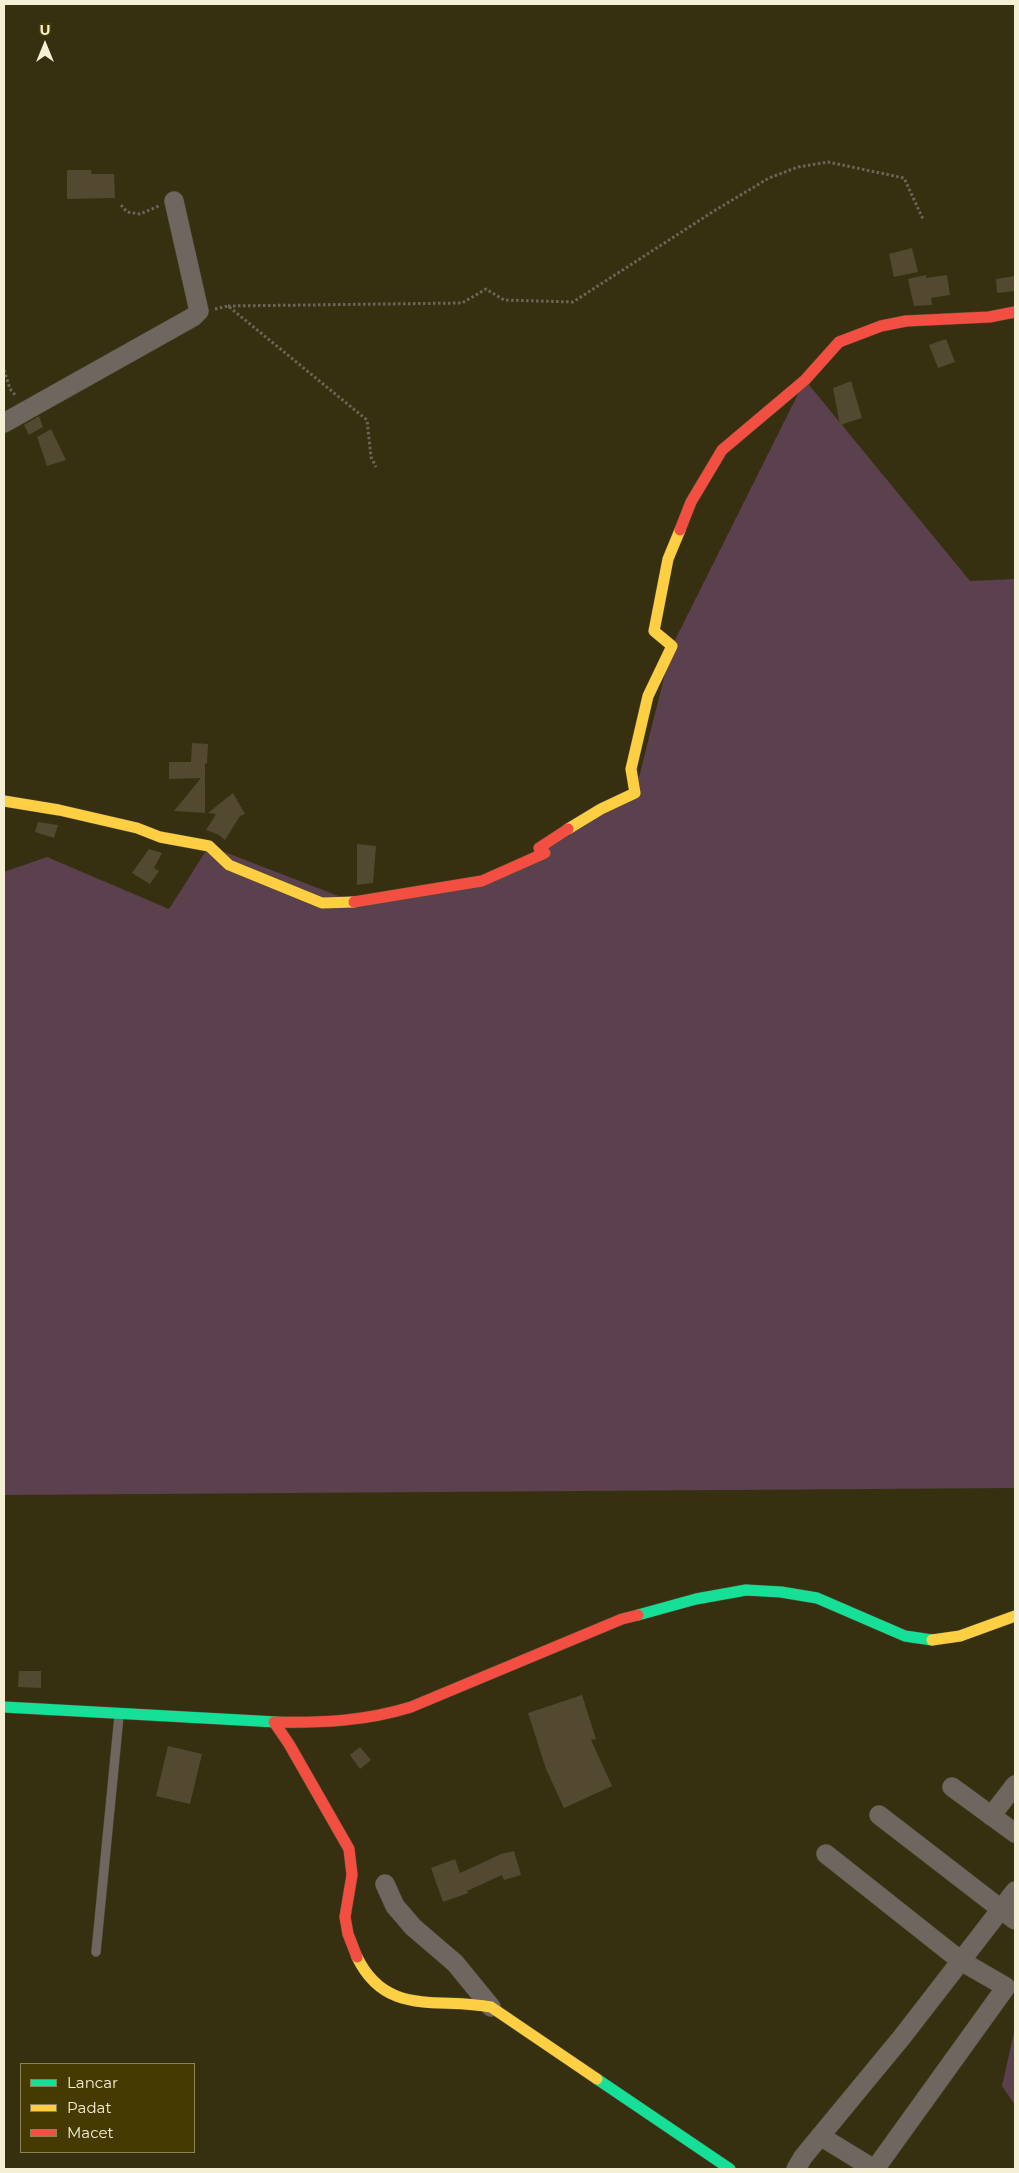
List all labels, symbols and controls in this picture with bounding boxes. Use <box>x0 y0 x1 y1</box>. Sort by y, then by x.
north arrow <box>20 20 70 70</box>
text: U <box>39 21 51 39</box>
legend <box>20 2063 195 2153</box>
text: Lancar <box>67 2073 118 2092</box>
text: Padat <box>67 2098 112 2117</box>
text: Macet <box>67 2123 114 2142</box>

